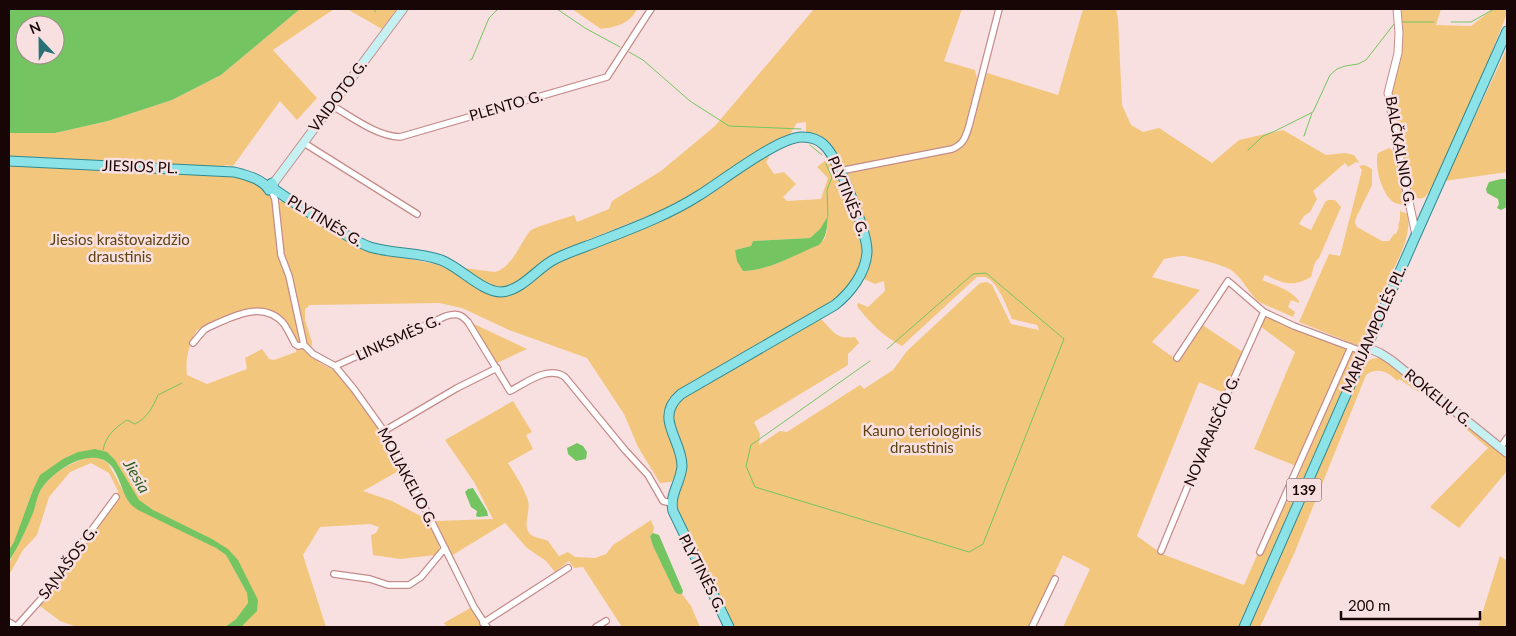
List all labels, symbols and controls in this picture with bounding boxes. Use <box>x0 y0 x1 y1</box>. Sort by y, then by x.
north arrow <box>15 15 65 65</box>
text: N <box>27 18 43 37</box>
street label: VAIDOTO G. <box>304 56 370 135</box>
street label: PLENTO G. <box>467 86 545 124</box>
street label: BALČKALNIO G. <box>1383 95 1419 207</box>
street label: PLYTINĖS G. <box>825 153 873 238</box>
street label: JIESIOS PL. <box>102 156 178 176</box>
street label: PLYTINĖS G. <box>285 191 366 250</box>
park label: Jiesios kraštovaizdžio draustinis <box>50 230 190 265</box>
street label: MARIJAMPOLĖS PL. <box>1337 262 1409 395</box>
street label: LINKSMĖS G. <box>353 310 443 364</box>
street label: ROKELIŲ G. <box>1401 365 1476 430</box>
street label: NOVARAISČIO G. <box>1180 372 1243 489</box>
park label: Kauno teriologinis draustinis <box>862 421 982 456</box>
street label: MOLIAKELIO G. <box>374 424 441 529</box>
water label: Jiesia <box>120 455 155 496</box>
road number: 139 <box>1286 478 1322 502</box>
street label: SĄNAŠOS G. <box>34 523 100 602</box>
street label: PLYTINĖS G. <box>676 531 730 614</box>
scale bar <box>1341 588 1480 620</box>
text: 200 m <box>1348 596 1390 614</box>

